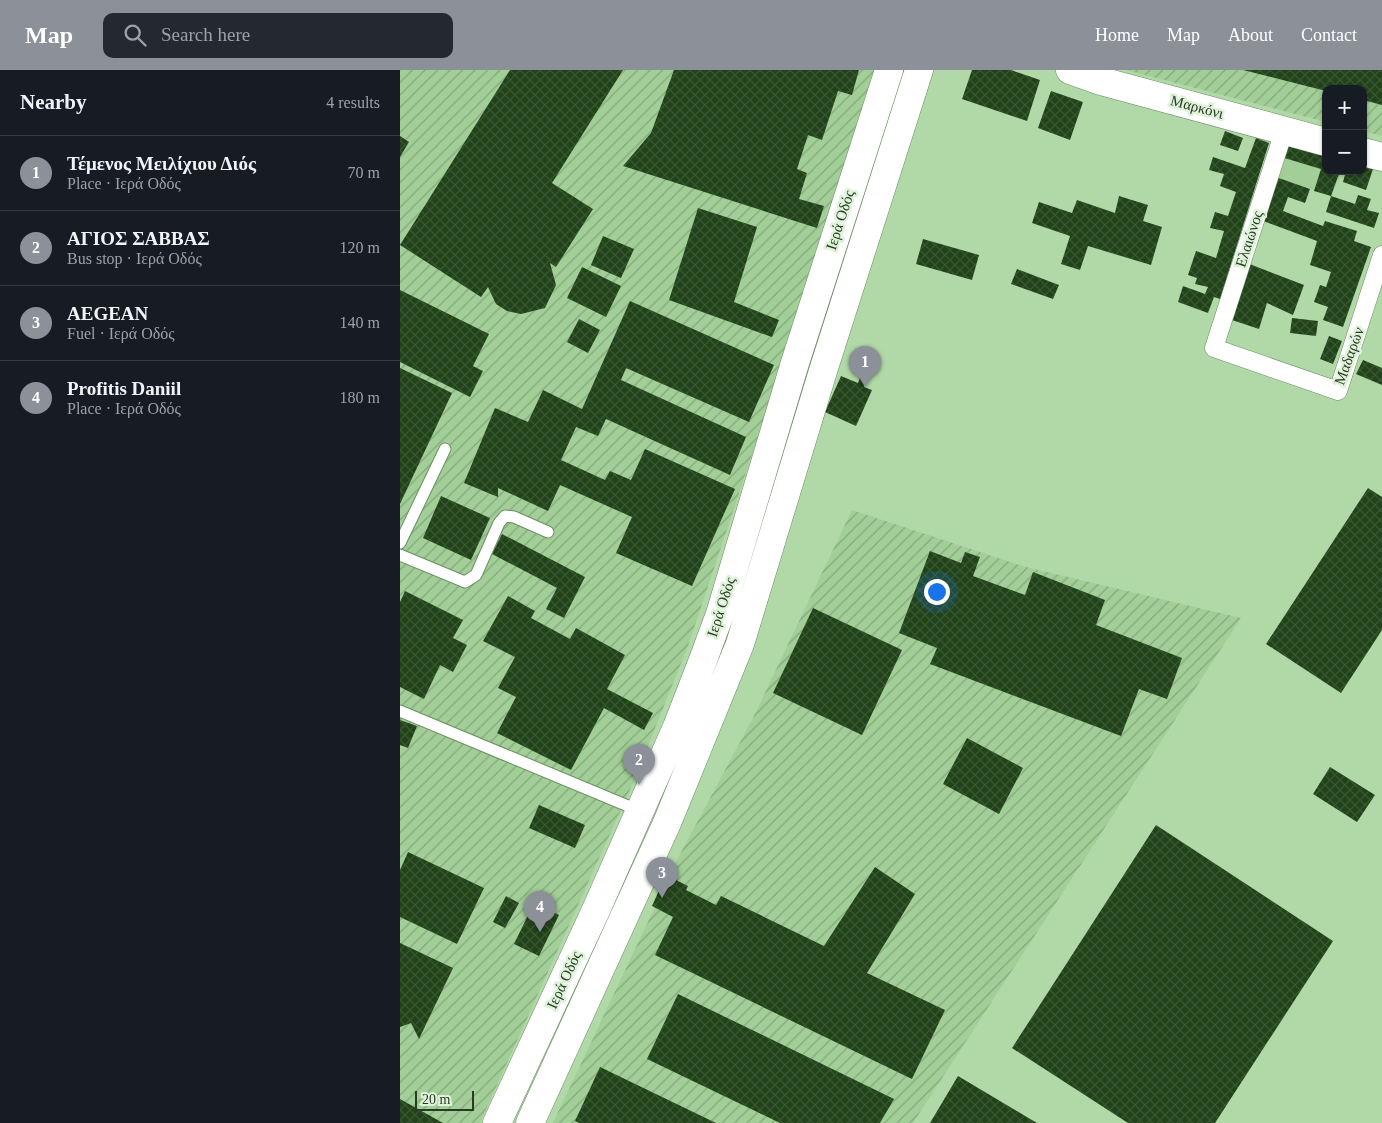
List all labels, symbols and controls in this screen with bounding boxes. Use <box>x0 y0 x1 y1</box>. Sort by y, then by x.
search box <box>103 13 453 58</box>
icon: search <box>121 21 149 49</box>
text: Map <box>25 22 73 48</box>
text: Search here <box>161 24 250 45</box>
text: Home <box>1095 25 1139 45</box>
text: Map <box>1167 25 1200 45</box>
text: About <box>1228 25 1273 45</box>
text: Contact <box>1301 25 1357 45</box>
map controls <box>1322 85 1367 175</box>
button: + <box>1322 85 1367 130</box>
text: Nearby <box>20 90 87 114</box>
street label: Μαρκόνι <box>1169 92 1225 122</box>
text: 4 results <box>326 94 380 111</box>
button: − <box>1322 130 1367 175</box>
text: Τέμενος Μειλίχιου Διός <box>67 153 256 174</box>
text: 1 <box>32 164 40 181</box>
text: 70 m <box>348 164 380 181</box>
text: Place · Ιερά Οδός <box>67 175 181 192</box>
street label: Ιερά Οδός <box>823 188 857 252</box>
street label: Ελαιώνος <box>1232 209 1266 269</box>
text: ΑΓΙΟΣ ΣΑΒΒΑΣ <box>67 228 210 249</box>
text: 2 <box>32 239 40 256</box>
text: 120 m <box>340 239 380 256</box>
text: Bus stop · Ιερά Οδός <box>67 250 202 267</box>
text: AEGEAN <box>67 303 148 324</box>
text: 3 <box>32 314 40 331</box>
text: 140 m <box>340 314 380 331</box>
text: Fuel · Ιερά Οδός <box>67 325 175 342</box>
street label: Μαδαρών <box>1331 325 1367 387</box>
pin: 1 <box>849 346 881 387</box>
text: Profitis Daniil <box>67 378 181 399</box>
text: 4 <box>32 389 40 406</box>
text: 180 m <box>340 389 380 406</box>
text: Place · Ιερά Οδός <box>67 400 181 417</box>
street label: Ιερά Οδός <box>704 575 738 639</box>
your location <box>924 579 950 605</box>
pin: 2 <box>623 744 655 785</box>
pin: 3 <box>646 857 678 898</box>
pin: 4 <box>524 891 556 932</box>
street label: Ιερά Οδός <box>544 949 584 1011</box>
scale bar <box>415 1088 474 1111</box>
text: 20 m <box>422 1092 450 1107</box>

